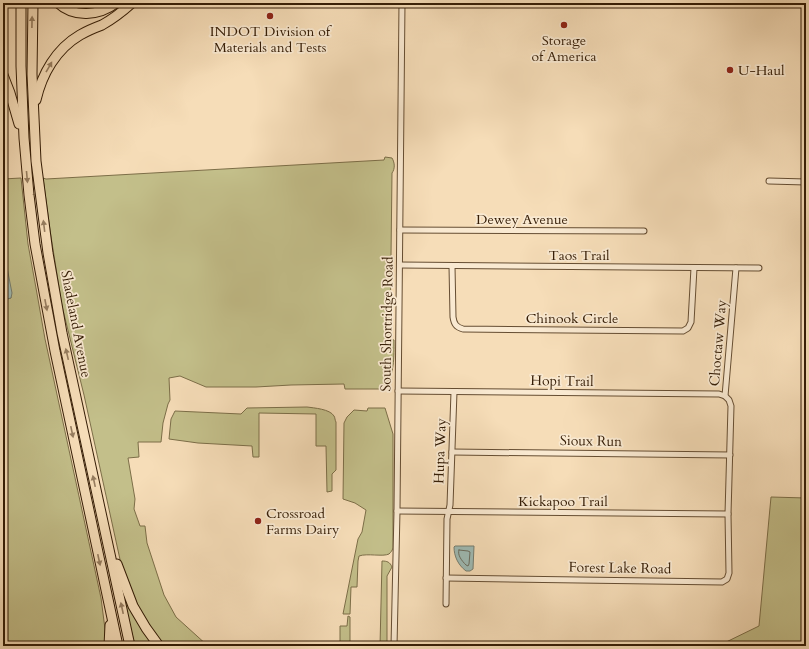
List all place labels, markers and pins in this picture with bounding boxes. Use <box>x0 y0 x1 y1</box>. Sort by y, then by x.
marker: INDOT Division of Materials and Tests <box>265 11 275 21</box>
marker: Storage of America <box>559 20 569 30</box>
place label: INDOT Division of Materials and Tests <box>210 22 333 57</box>
place label: Storage of America <box>531 31 597 66</box>
place label: U-Haul <box>738 61 785 80</box>
marker: U-Haul <box>725 65 735 75</box>
place label: Crossroad Farms Dairy <box>266 504 340 539</box>
marker: Crossroad Farms Dairy <box>253 516 263 526</box>

